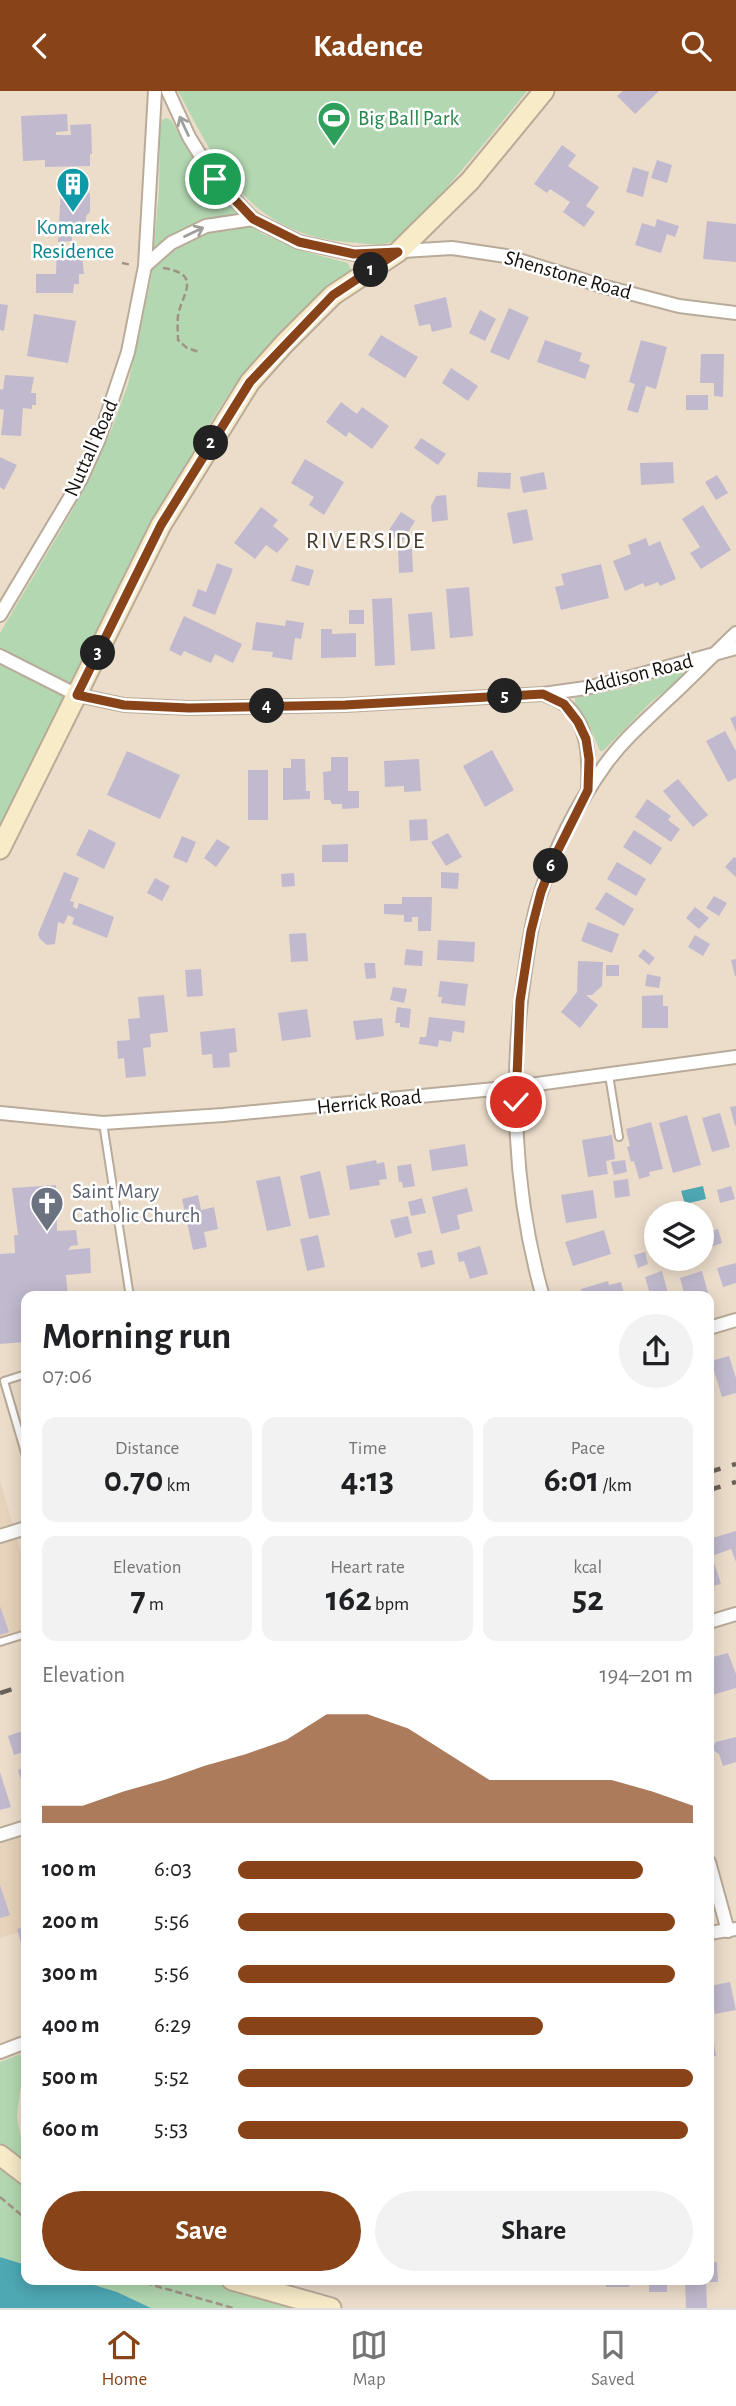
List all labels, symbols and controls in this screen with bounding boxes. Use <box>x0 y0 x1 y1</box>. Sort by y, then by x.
icon: back <box>21 27 59 65</box>
icon: search <box>677 27 715 65</box>
text: Kadence <box>313 30 423 62</box>
sports icon: Big Ball Park <box>315 99 353 148</box>
place label: Big Ball Park <box>358 108 460 129</box>
one-way arrow <box>177 116 190 137</box>
pin <box>185 149 245 209</box>
icon: arrive <box>196 160 234 198</box>
building icon: Komarek Residence <box>54 165 92 214</box>
place label: Komarek Residence <box>32 217 114 262</box>
one-way arrow <box>183 224 204 238</box>
street label: Shenstone Road <box>502 247 634 303</box>
pin: 1 <box>354 253 388 287</box>
text: 1 <box>367 260 374 279</box>
street label: Nuttall Road <box>60 396 122 500</box>
pin: 2 <box>194 425 228 461</box>
text: 2 <box>206 433 215 452</box>
district label: RIVERSIDE <box>306 529 426 553</box>
pin: 3 <box>80 635 116 671</box>
text: 3 <box>93 643 102 662</box>
street label: Addison Road <box>581 650 695 698</box>
pin: 5 <box>488 679 522 713</box>
text: 5 <box>500 686 509 705</box>
pin: 4 <box>250 689 284 723</box>
text: 4 <box>262 696 271 715</box>
pin: 6 <box>534 849 568 883</box>
text: 6 <box>546 856 555 875</box>
pin <box>486 1072 546 1132</box>
icon: check <box>497 1083 535 1121</box>
street label: Herrick Road <box>316 1086 423 1118</box>
place label: Saint Mary Catholic Church <box>72 1181 200 1226</box>
church icon: Saint Mary Catholic Church <box>28 1184 66 1233</box>
map controls <box>644 1201 714 1271</box>
button: layers <box>644 1201 714 1271</box>
button: share <box>619 1314 693 1388</box>
text: Morning run <box>42 1318 231 1356</box>
text: 07:06 <box>42 1365 92 1388</box>
text: Distance <box>115 1439 179 1458</box>
text: Time <box>349 1439 386 1458</box>
text: Pace <box>571 1439 605 1458</box>
text: 0.70 <box>104 1463 163 1498</box>
text: 4:13 <box>341 1463 394 1498</box>
text: 6:01 <box>544 1463 599 1498</box>
text: km <box>163 1476 190 1495</box>
text: /km <box>599 1476 632 1495</box>
text: Elevation <box>113 1558 182 1577</box>
text: Heart rate <box>330 1558 405 1577</box>
text: kcal <box>573 1558 602 1577</box>
text: 7 <box>130 1582 146 1617</box>
text: 162 <box>326 1582 372 1617</box>
text: 52 <box>572 1582 604 1617</box>
text: m <box>146 1595 164 1614</box>
text: bpm <box>372 1595 409 1614</box>
text: Elevation <box>42 1664 125 1687</box>
text: 194–201 m <box>600 1664 693 1687</box>
text: 100 m <box>42 1858 96 1881</box>
text: 6:03 <box>154 1858 192 1881</box>
text: 200 m <box>42 1910 99 1933</box>
text: 5:56 <box>154 1910 189 1933</box>
text: 300 m <box>42 1962 98 1985</box>
text: 5:56 <box>154 1962 189 1985</box>
text: 400 m <box>42 2014 100 2037</box>
text: 6:29 <box>154 2014 191 2037</box>
text: 500 m <box>42 2066 98 2089</box>
text: 5:52 <box>154 2066 189 2089</box>
text: 600 m <box>42 2118 99 2141</box>
text: 5:53 <box>154 2118 188 2141</box>
button: Save <box>42 2191 361 2271</box>
button: Share <box>375 2191 693 2271</box>
tab: Home <box>101 2326 147 2391</box>
tab: Map <box>350 2326 388 2391</box>
tab: Saved <box>591 2326 635 2391</box>

